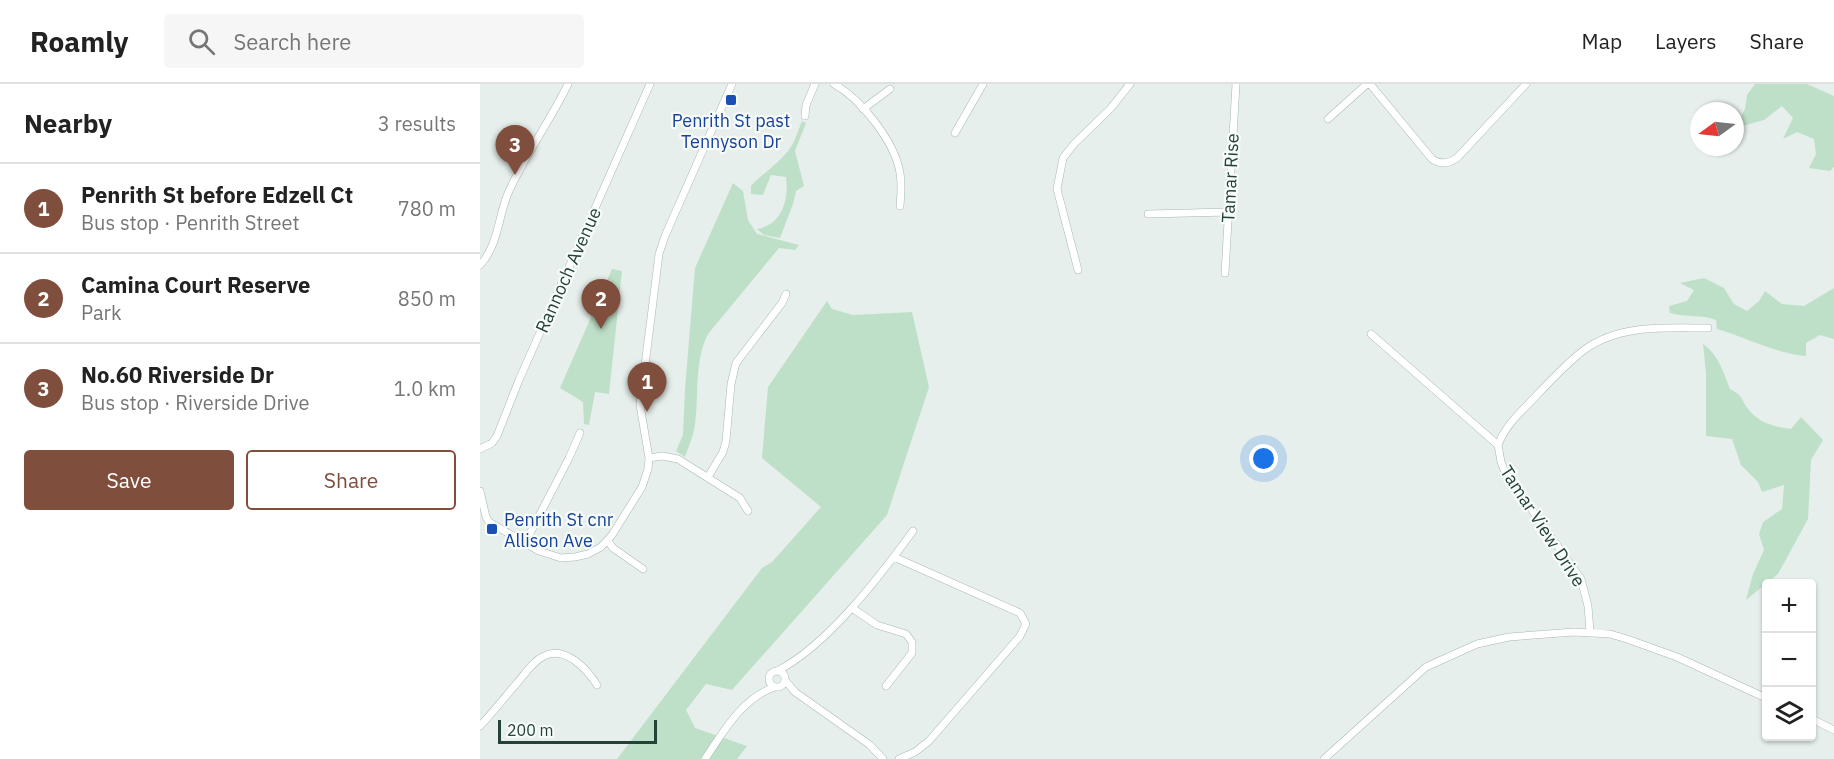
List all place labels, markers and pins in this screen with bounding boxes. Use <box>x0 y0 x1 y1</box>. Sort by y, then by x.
marker: Penrith St past Tennyson Dr <box>724 93 738 107</box>
place label: Penrith St past Tennyson Dr <box>672 109 790 153</box>
pin: 3 <box>495 126 534 175</box>
pin: 2 <box>582 280 620 329</box>
pin: 1 <box>628 362 666 412</box>
place label: Penrith St cnr Allison Ave <box>504 508 614 552</box>
marker: Penrith St cnr Allison Ave <box>485 522 499 536</box>

